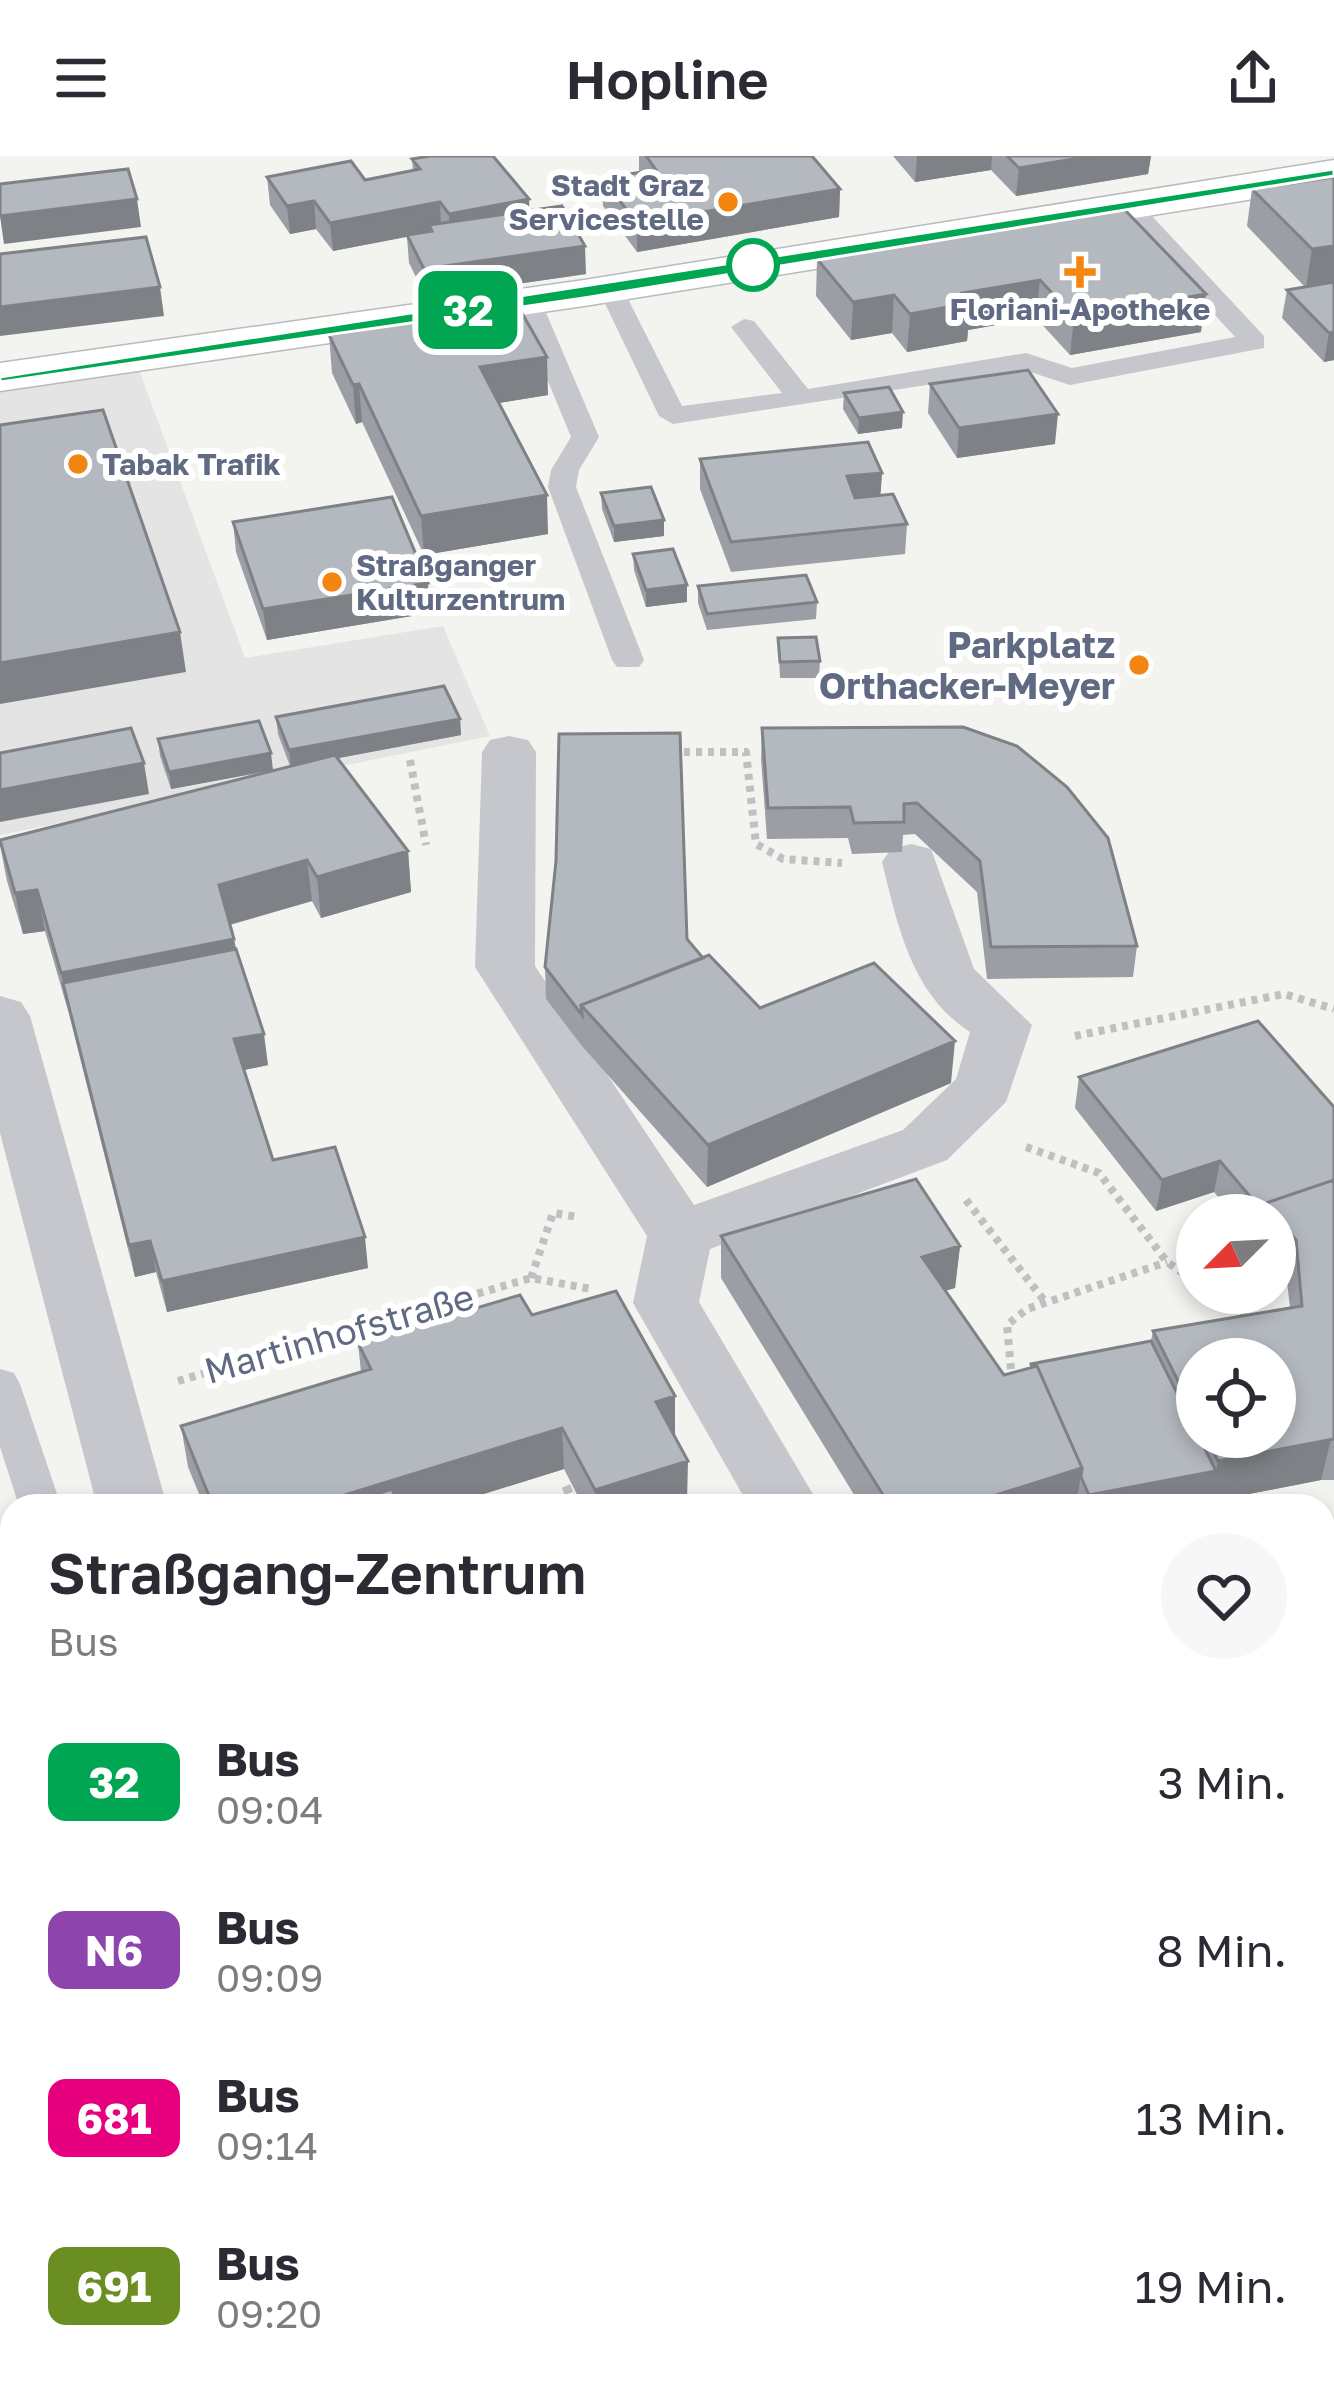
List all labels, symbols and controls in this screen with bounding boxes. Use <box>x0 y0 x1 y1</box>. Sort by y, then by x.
icon: menu <box>48 45 114 111</box>
icon: share <box>1220 45 1286 111</box>
text: Hopline <box>565 46 769 111</box>
place label: Stadt Graz Servicestelle <box>509 167 704 237</box>
marker: Stadt Graz Servicestelle <box>715 189 741 215</box>
unlabelled marker <box>728 240 778 290</box>
marker: Floriani-Apotheke <box>1067 259 1093 285</box>
line badge: 32 <box>414 271 522 349</box>
text: 32 <box>442 285 494 335</box>
place label: Floriani-Apotheke <box>950 291 1210 327</box>
place label: Tabak Trafik <box>102 446 281 482</box>
marker: Tabak Trafik <box>65 451 91 477</box>
place label: Straßganger Kulturzentrum <box>356 547 565 617</box>
marker: Straßganger Kulturzentrum <box>319 569 345 595</box>
place label: Parkplatz Orthacker-Meyer <box>819 623 1115 707</box>
marker: Parkplatz Orthacker-Meyer <box>1126 652 1152 678</box>
north arrow <box>1176 1194 1296 1314</box>
map controls <box>1176 1194 1296 1458</box>
street label: Martinhofstraße <box>199 1274 479 1392</box>
button: locate <box>1176 1338 1296 1458</box>
button: heart <box>1161 1533 1287 1659</box>
text: Straßgang-Zentrum <box>48 1538 586 1607</box>
text: Bus <box>48 1618 118 1665</box>
text: Bus <box>216 1732 300 1786</box>
text: 3 Min. <box>1157 1755 1287 1809</box>
text: 32 <box>88 1757 140 1807</box>
text: 09:04 <box>216 1786 323 1833</box>
text: Bus <box>216 1900 300 1954</box>
text: 8 Min. <box>1156 1923 1287 1977</box>
text: N6 <box>85 1925 143 1975</box>
text: 09:09 <box>216 1954 323 2001</box>
text: Bus <box>216 2068 300 2122</box>
text: 13 Min. <box>1136 2091 1287 2145</box>
text: 681 <box>76 2093 152 2143</box>
text: 09:14 <box>216 2122 318 2169</box>
text: Bus <box>216 2236 300 2290</box>
text: 19 Min. <box>1135 2259 1287 2313</box>
text: 691 <box>77 2261 151 2311</box>
text: 09:20 <box>216 2290 322 2337</box>

